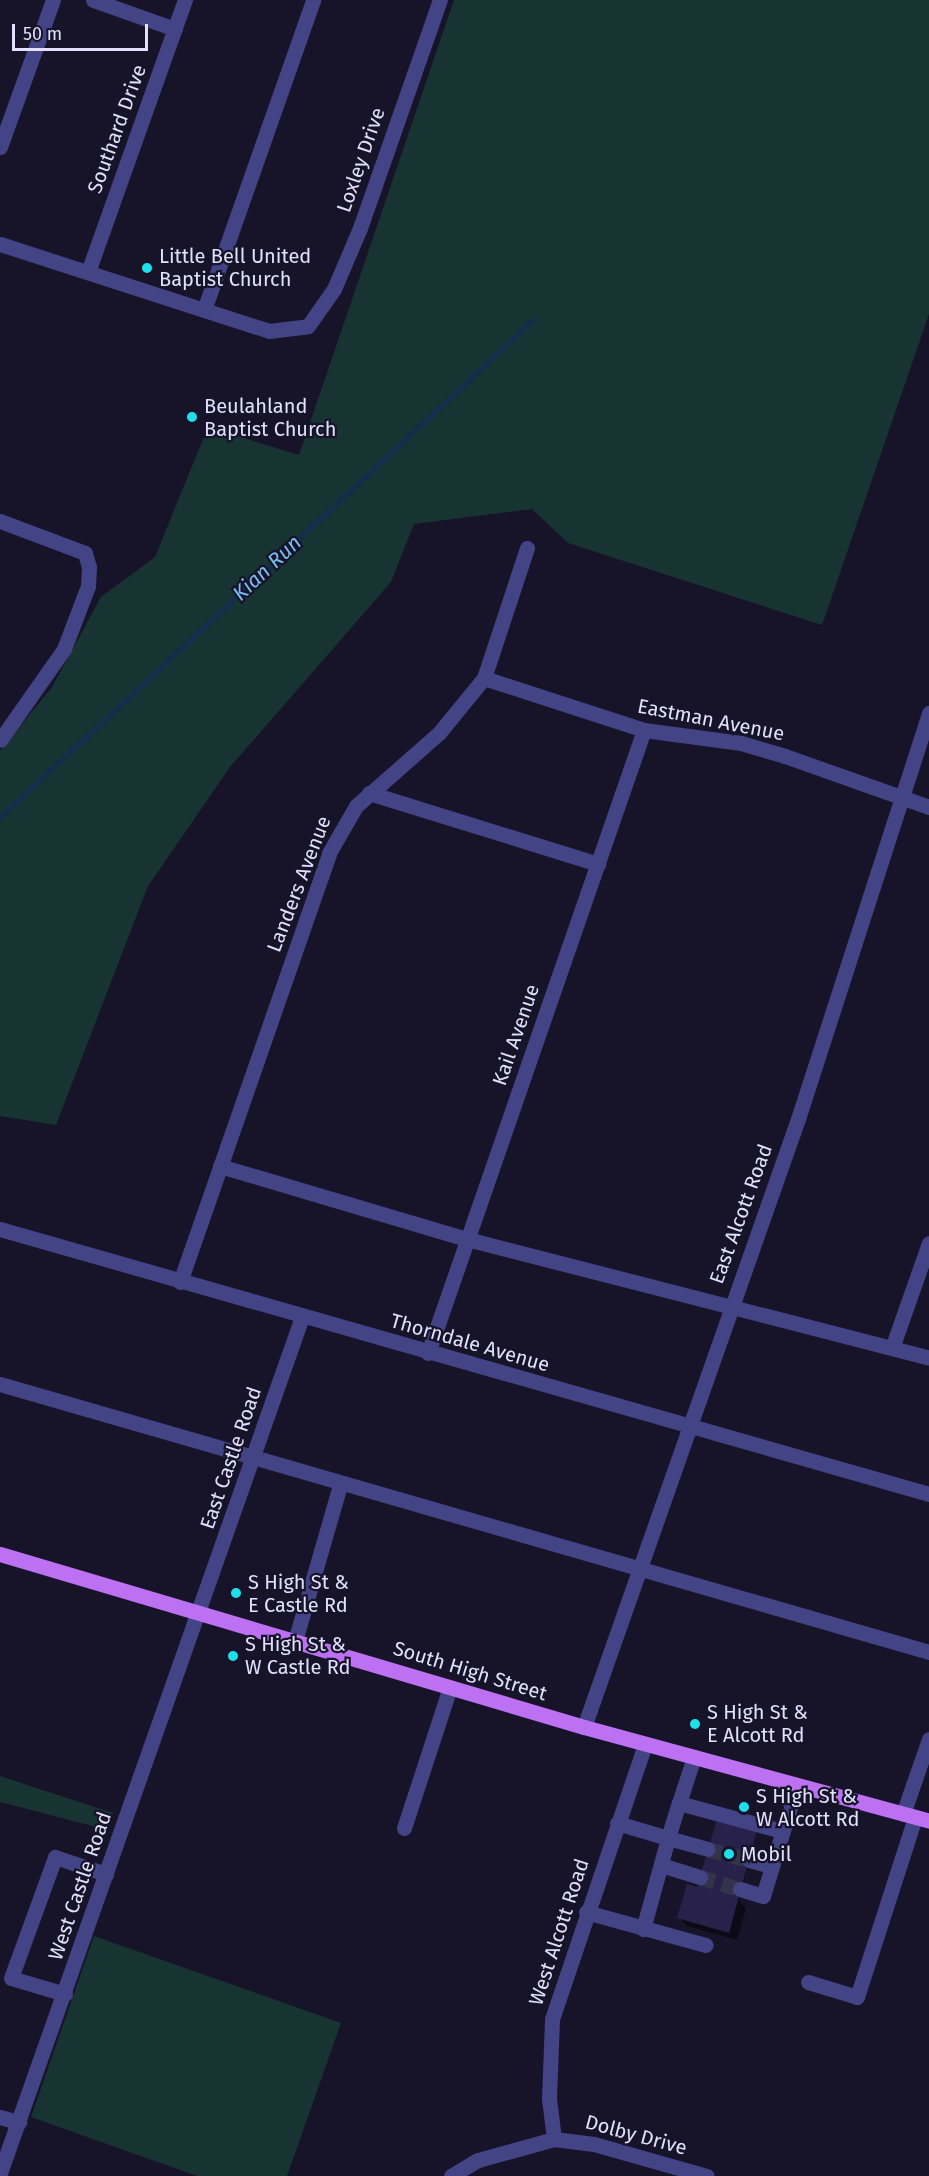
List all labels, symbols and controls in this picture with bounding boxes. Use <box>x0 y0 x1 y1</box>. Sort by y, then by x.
scale bar <box>15 12 152 50</box>
text: 50 m <box>23 23 62 45</box>
street label: Southard Drive <box>83 61 151 197</box>
street label: Loxley Drive <box>332 104 390 216</box>
place label: Little Bell United Baptist Church <box>159 244 311 291</box>
marker: Little Bell United Baptist Church <box>140 261 154 275</box>
place label: Beulahland Baptist Church <box>204 394 336 441</box>
marker: Beulahland Baptist Church <box>185 410 199 424</box>
water label: Kian Run <box>227 530 307 606</box>
street label: Eastman Avenue <box>636 694 786 746</box>
street label: Landers Avenue <box>262 813 336 955</box>
street label: Kail Avenue <box>487 981 545 1089</box>
street label: East Alcott Road <box>705 1141 777 1287</box>
street label: Thorndale Avenue <box>388 1309 552 1377</box>
street label: East Castle Road <box>195 1384 267 1532</box>
place label: S High St & E Castle Rd <box>248 1570 349 1617</box>
marker: S High St & E Castle Rd <box>229 1586 243 1600</box>
place label: S High St & W Castle Rd <box>245 1632 351 1679</box>
street label: South High Street <box>390 1636 550 1706</box>
marker: S High St & W Castle Rd <box>226 1649 240 1663</box>
place label: S High St & E Alcott Rd <box>707 1700 808 1747</box>
marker: S High St & E Alcott Rd <box>688 1717 702 1731</box>
place label: S High St & W Alcott Rd <box>756 1784 859 1831</box>
marker: S High St & W Alcott Rd <box>737 1800 751 1814</box>
street label: West Castle Road <box>43 1809 117 1963</box>
place label: Mobil <box>741 1842 792 1866</box>
marker: Mobil <box>722 1847 736 1861</box>
street label: West Alcott Road <box>524 1856 594 2008</box>
street label: Dolby Drive <box>583 2110 689 2160</box>

